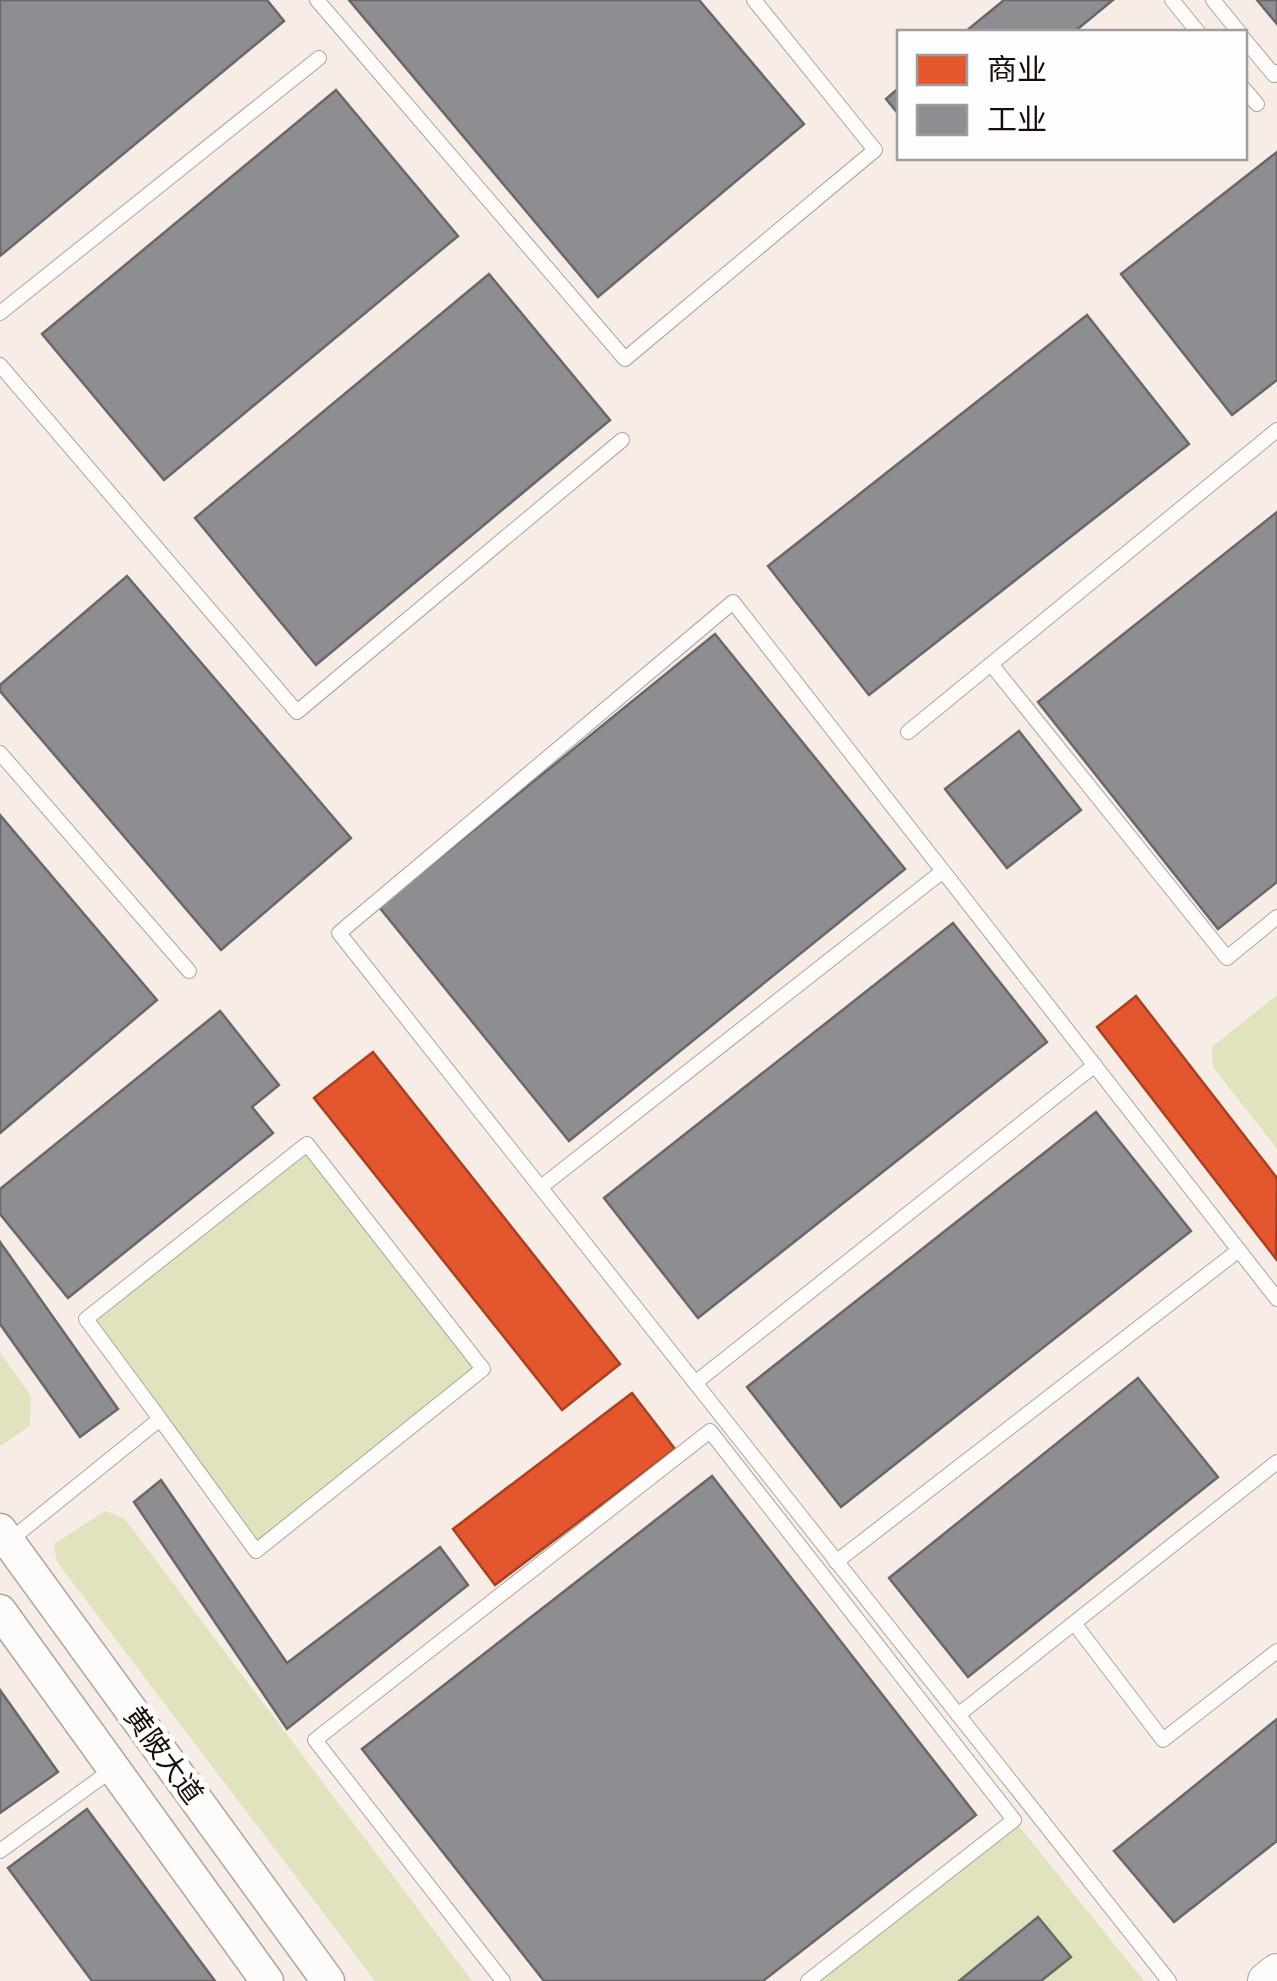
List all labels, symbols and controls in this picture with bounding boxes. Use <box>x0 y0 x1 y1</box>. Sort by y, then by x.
legend <box>897 30 1247 160</box>
text: 商业 <box>987 49 1047 88</box>
text: 工业 <box>987 99 1047 138</box>
street label: 黄陂大道 <box>117 1699 212 1811</box>

